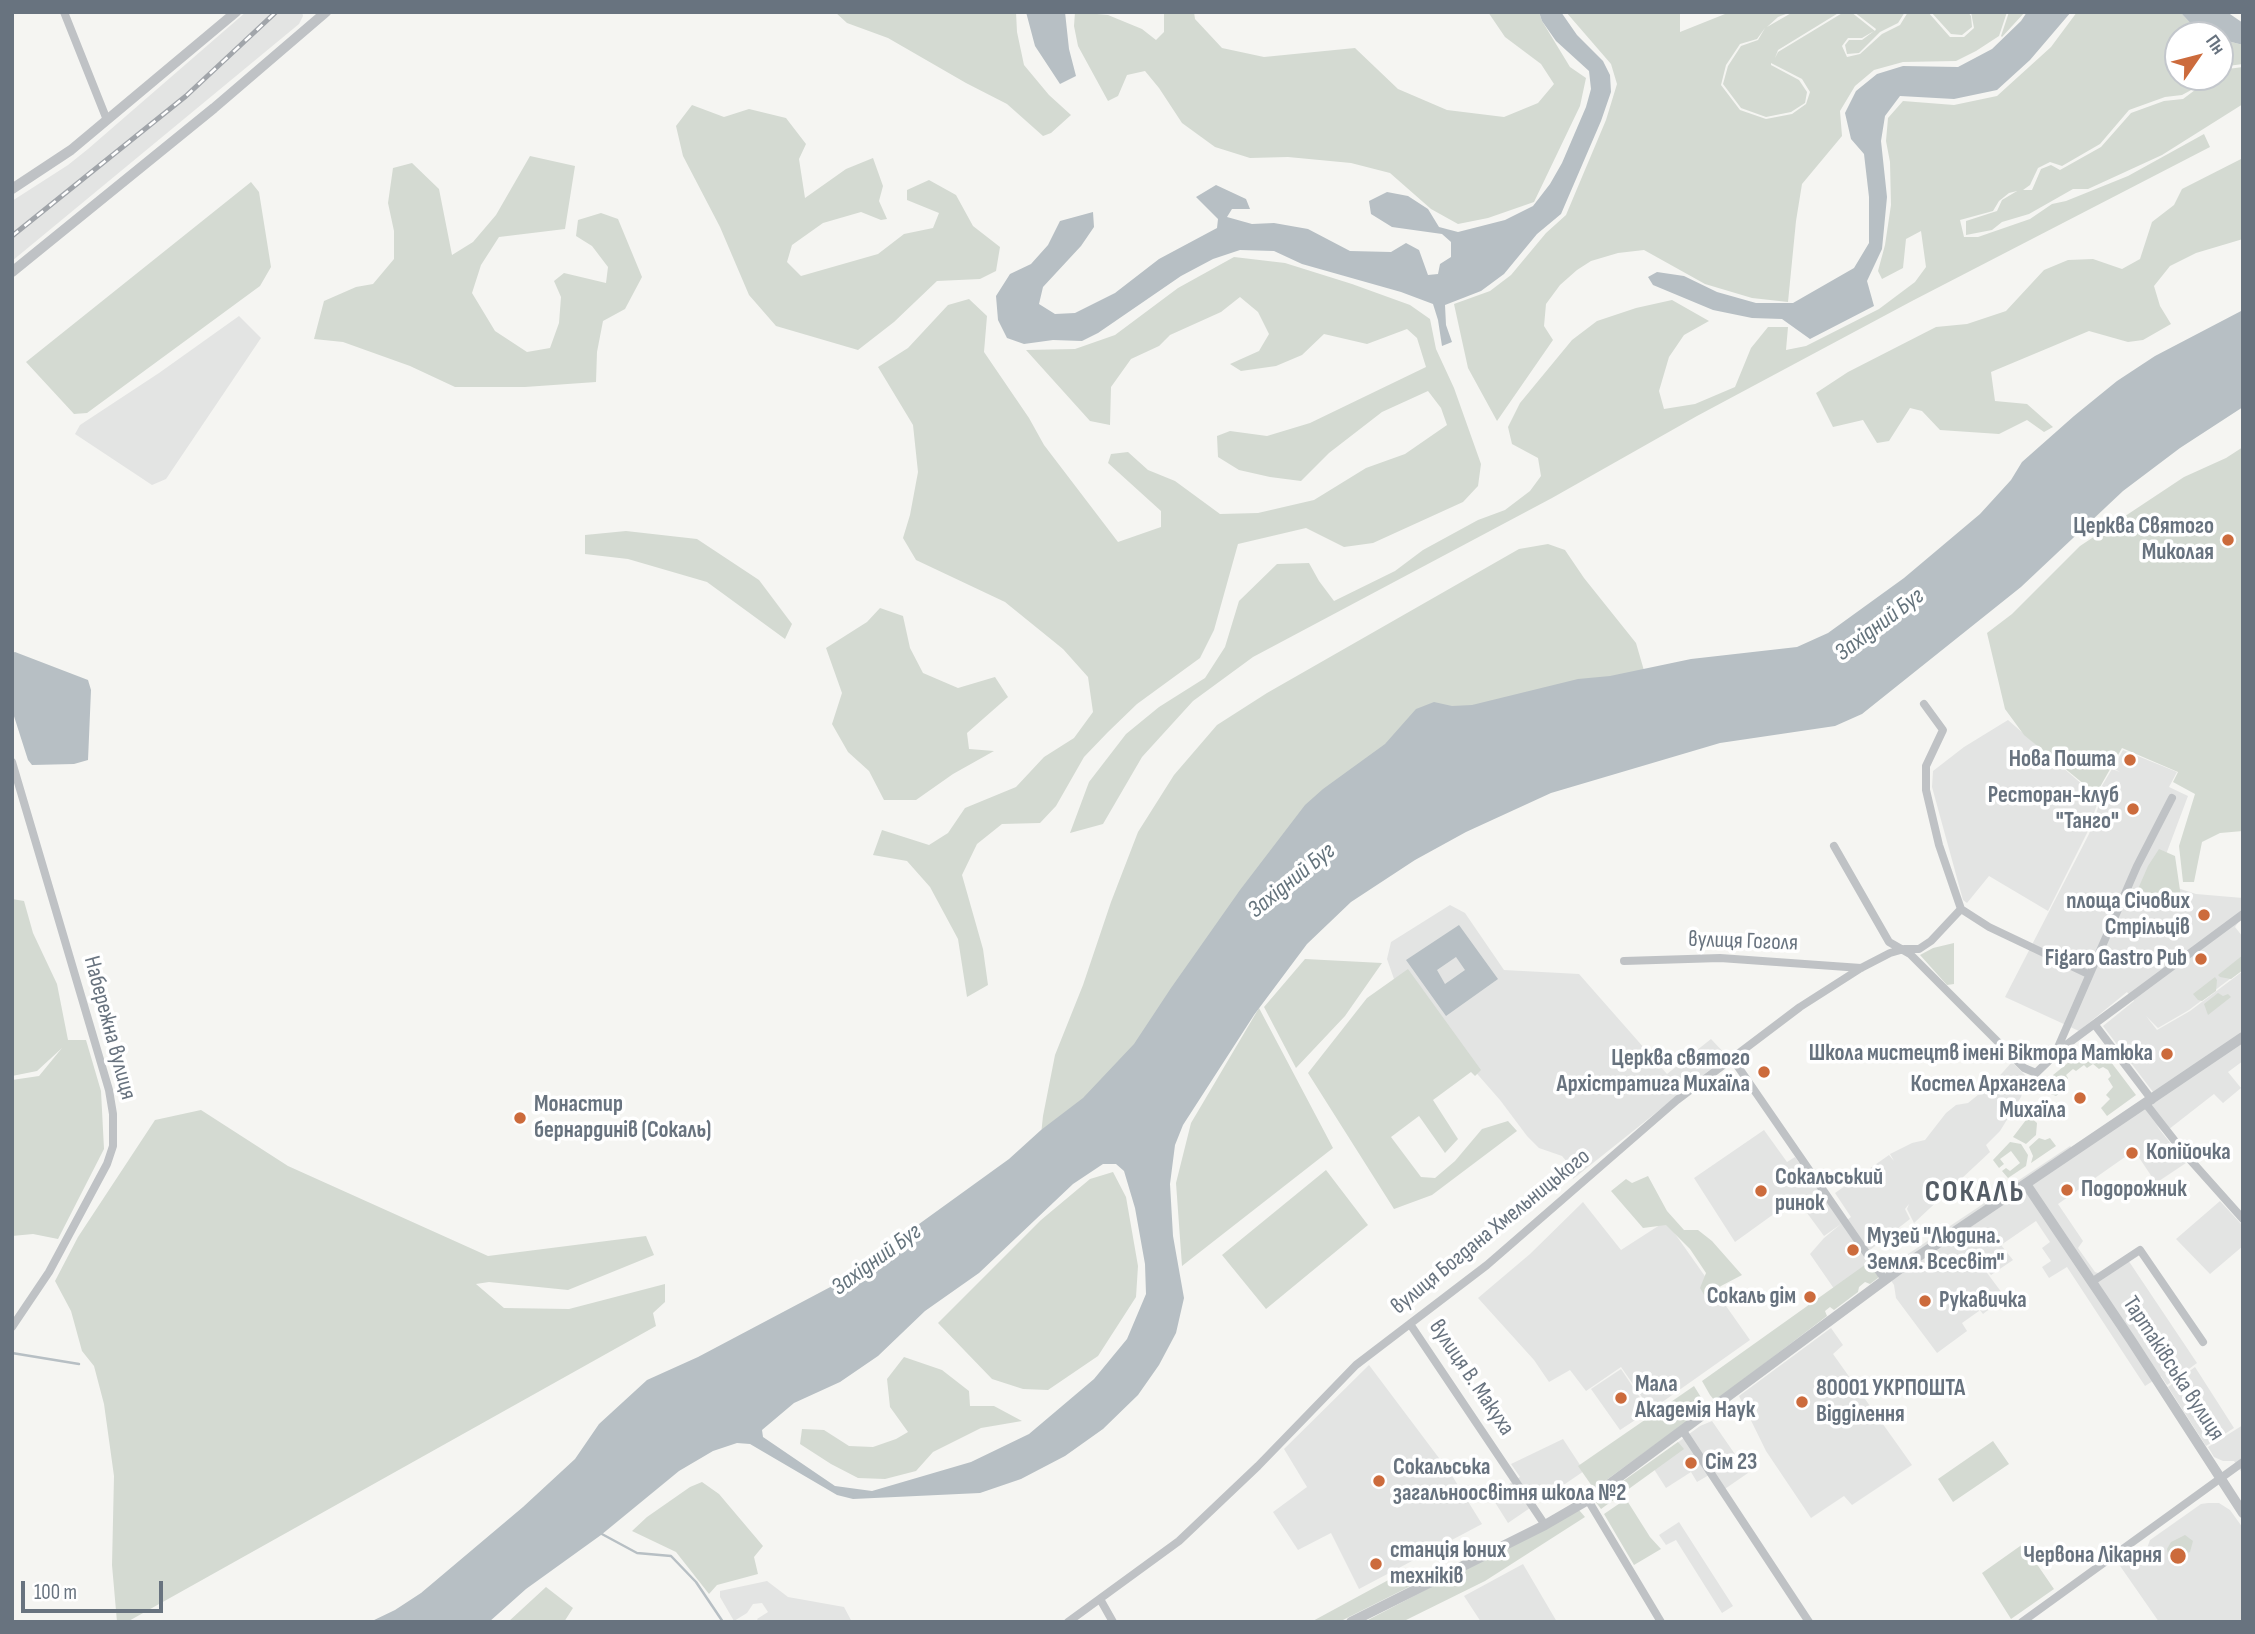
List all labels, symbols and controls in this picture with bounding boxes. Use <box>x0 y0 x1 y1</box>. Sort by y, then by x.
north arrow <box>2164 21 2234 91</box>
text: Пн <box>2200 31 2230 59</box>
place label: Церква Святого Миколая <box>2073 513 2214 567</box>
marker: Церква Святого Миколая <box>2220 532 2236 548</box>
water label: Західний Буг <box>1830 582 1930 668</box>
place label: Нова Пошта <box>2009 746 2116 774</box>
marker: Нова Пошта <box>2122 752 2138 768</box>
place label: Ресторан-клуб "Танго" <box>1988 782 2119 836</box>
marker: Ресторан-клуб "Танго" <box>2125 801 2141 817</box>
water label: Західний Буг <box>1243 837 1341 925</box>
place label: площа Січових Стрільців <box>2066 888 2190 942</box>
marker: площа Січових Стрільців <box>2196 907 2212 923</box>
street label: вулиця Гоголя <box>1688 926 1798 958</box>
place label: Figaro Gastro Pub <box>2045 945 2187 973</box>
marker: Figaro Gastro Pub <box>2193 951 2209 967</box>
street label: Набережна вулиця <box>77 953 141 1103</box>
place label: Школа мистецтв імені Віктора Матюка <box>1809 1040 2153 1068</box>
place label: Церква святого Архістратига Михаїла <box>1557 1045 1750 1099</box>
marker: Школа мистецтв імені Віктора Матюка <box>2159 1046 2175 1062</box>
marker: Церква святого Архістратига Михаїла <box>1756 1064 1772 1080</box>
place label: Костел Архангела Михаїла <box>1910 1071 2066 1125</box>
marker: Костел Архангела Михаїла <box>2072 1090 2088 1106</box>
place label: Монастир бернардинів (Сокаль) <box>534 1091 711 1145</box>
marker: Монастир бернардинів (Сокаль) <box>512 1110 528 1126</box>
place label: Копійочка <box>2146 1139 2231 1167</box>
street label: вулиця Богдана Хмельницького <box>1386 1143 1596 1321</box>
marker: Копійочка <box>2124 1145 2140 1161</box>
place label: Сокальський ринок <box>1775 1164 1883 1218</box>
district label: СОКАЛЬ <box>1925 1175 2025 1211</box>
place label: Подорожник <box>2081 1176 2187 1204</box>
marker: Подорожник <box>2059 1182 2075 1198</box>
marker: Сокальський ринок <box>1753 1183 1769 1199</box>
water label: Західний Буг <box>826 1218 928 1302</box>
place label: Музей "Людина. Земля. Всесвіт" <box>1867 1223 2004 1277</box>
marker: Музей "Людина. Земля. Всесвіт" <box>1845 1242 1861 1258</box>
place label: Сокаль дім <box>1707 1283 1796 1311</box>
place label: Рукавичка <box>1939 1287 2027 1315</box>
marker: Сокаль дім <box>1802 1289 1818 1305</box>
street label: Тартаківська вулиця <box>2116 1292 2230 1446</box>
marker: Рукавичка <box>1917 1293 1933 1309</box>
street label: вулиця В. Макуха <box>1422 1315 1520 1441</box>
place label: Мала Академія Наук <box>1635 1371 1755 1425</box>
place label: 80001 УКРПОШТА Відділення <box>1816 1375 1965 1429</box>
marker: Мала Академія Наук <box>1613 1390 1629 1406</box>
marker: 80001 УКРПОШТА Відділення <box>1794 1394 1810 1410</box>
place label: Сім 23 <box>1705 1449 1757 1477</box>
place label: Сокальська загальноосвітня школа №2 <box>1393 1454 1626 1508</box>
marker: Сім 23 <box>1683 1455 1699 1471</box>
marker: Сокальська загальноосвітня школа №2 <box>1371 1473 1387 1489</box>
place label: станція юних техніків <box>1390 1537 1506 1591</box>
place label: Червона Лікарня <box>2023 1542 2162 1570</box>
marker: Червона Лікарня <box>2168 1546 2188 1566</box>
marker: станція юних техніків <box>1368 1556 1384 1572</box>
scale bar <box>24 1568 166 1612</box>
text: 100 m <box>34 1580 77 1605</box>

